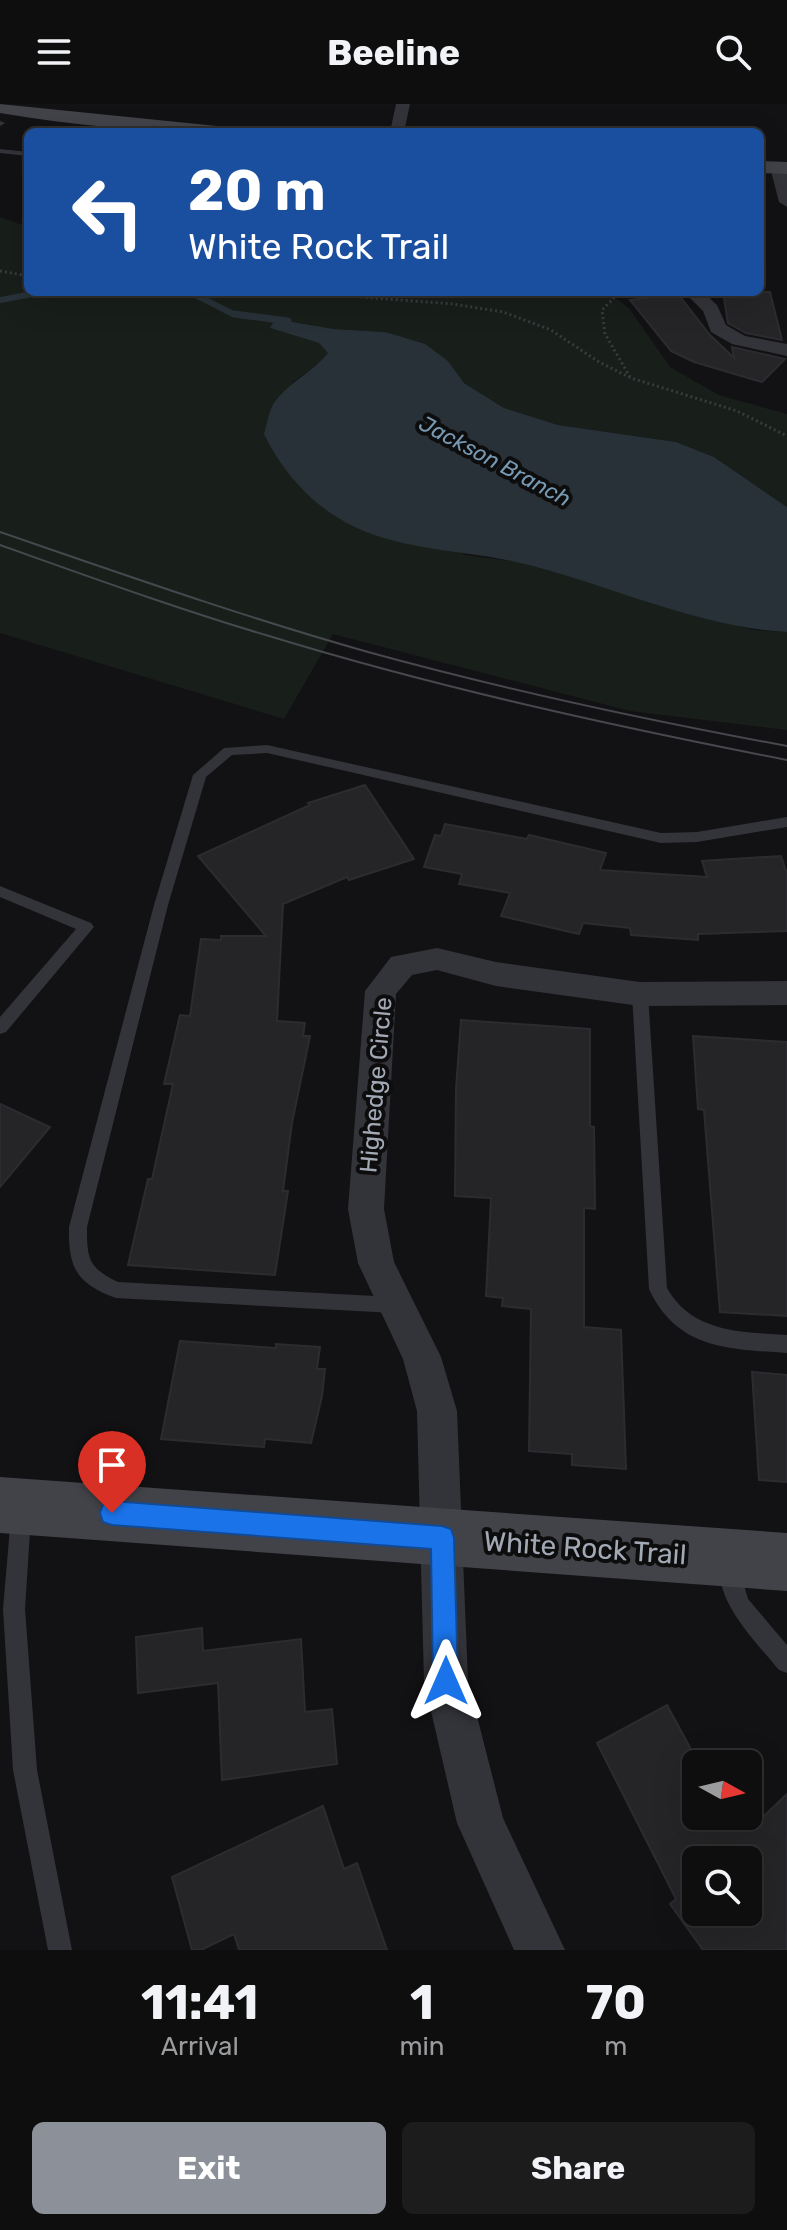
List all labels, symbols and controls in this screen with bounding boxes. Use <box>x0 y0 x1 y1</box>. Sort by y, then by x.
icon: menu <box>32 30 76 74</box>
icon: search <box>711 30 755 74</box>
text: Beeline <box>327 31 460 74</box>
text: 20 m <box>188 158 326 224</box>
icon: left <box>56 160 160 264</box>
text: White Rock Trail <box>188 225 449 268</box>
water label: Jackson Branch <box>415 410 575 512</box>
street label: Highedge Circle <box>354 996 398 1174</box>
pin <box>78 1431 146 1513</box>
icon: arrive <box>90 1443 134 1487</box>
street label: White Rock Trail <box>483 1524 687 1572</box>
position arrow <box>404 1639 488 1723</box>
north arrow <box>682 1750 762 1830</box>
map controls <box>682 1750 762 1926</box>
button: search <box>682 1846 762 1926</box>
text: 11:41 <box>141 1974 258 2031</box>
text: 1 <box>410 1974 434 2031</box>
text: 70 <box>586 1974 646 2031</box>
text: Arrival <box>161 2031 239 2062</box>
text: min <box>399 2031 445 2062</box>
text: m <box>604 2031 627 2062</box>
button: Exit <box>32 2122 386 2214</box>
button: Share <box>402 2122 755 2214</box>

